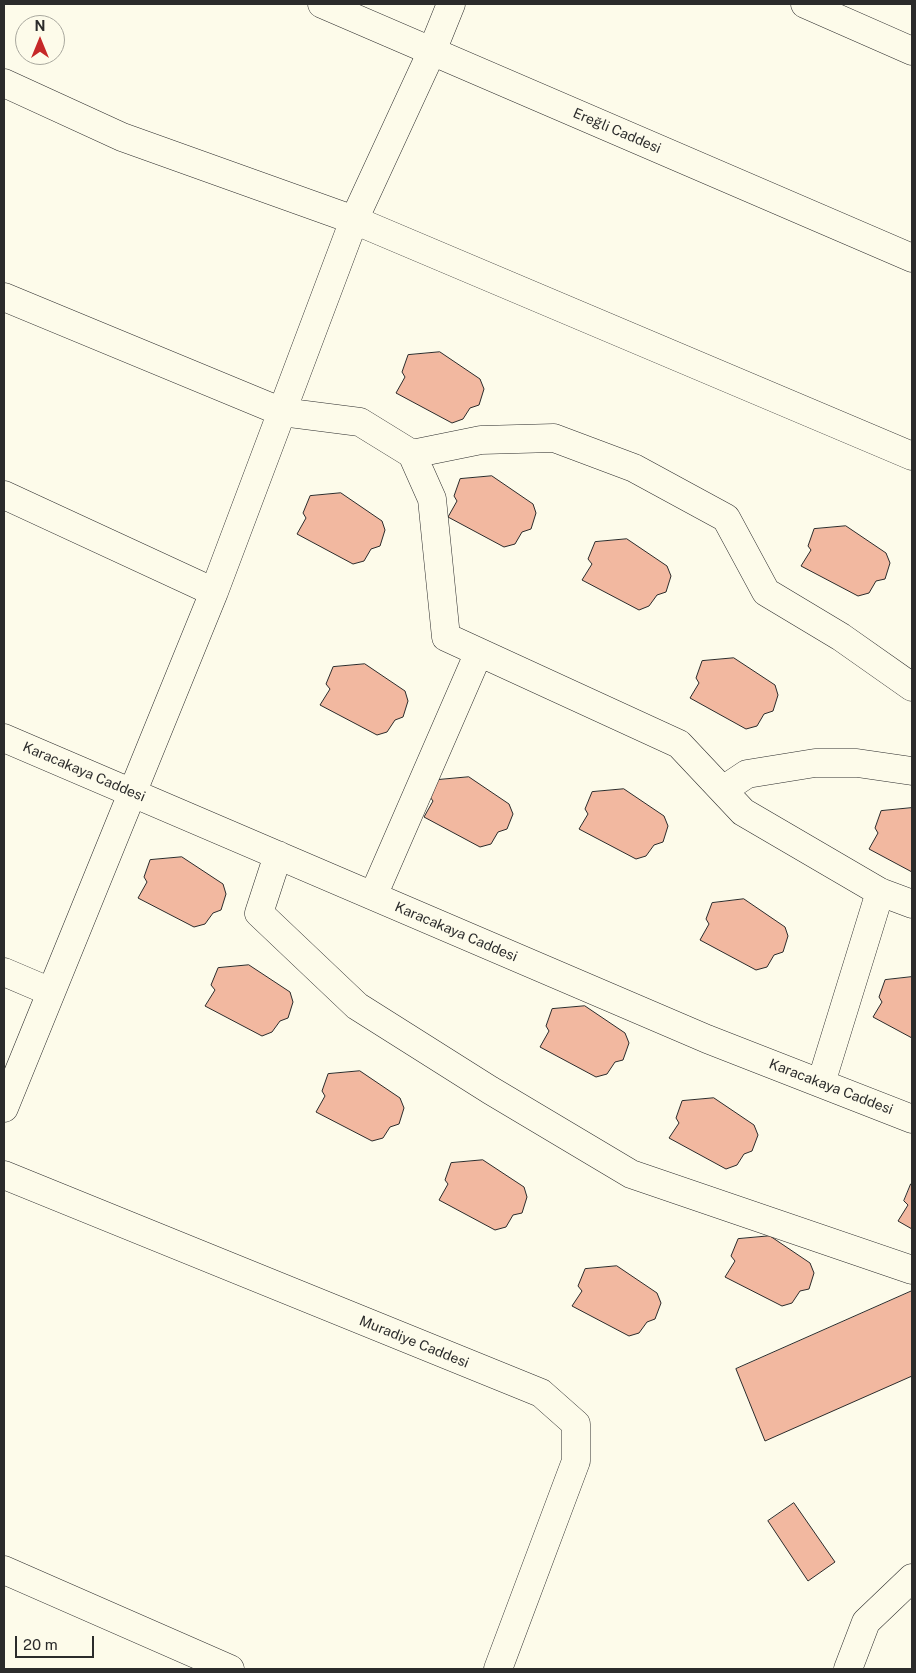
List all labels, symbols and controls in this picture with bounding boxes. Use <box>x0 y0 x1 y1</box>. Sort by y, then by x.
north arrow <box>15 15 65 65</box>
text: N <box>35 18 45 34</box>
street label: Ereğli Caddesi <box>570 105 664 157</box>
street label: Karacakaya Caddesi <box>20 739 148 805</box>
street label: Karacakaya Caddesi <box>392 899 520 965</box>
street label: Karacakaya Caddesi <box>767 1056 895 1118</box>
street label: Muradiye Caddesi <box>357 1312 471 1372</box>
scale bar <box>18 1626 96 1658</box>
text: 20 m <box>23 1636 58 1653</box>

